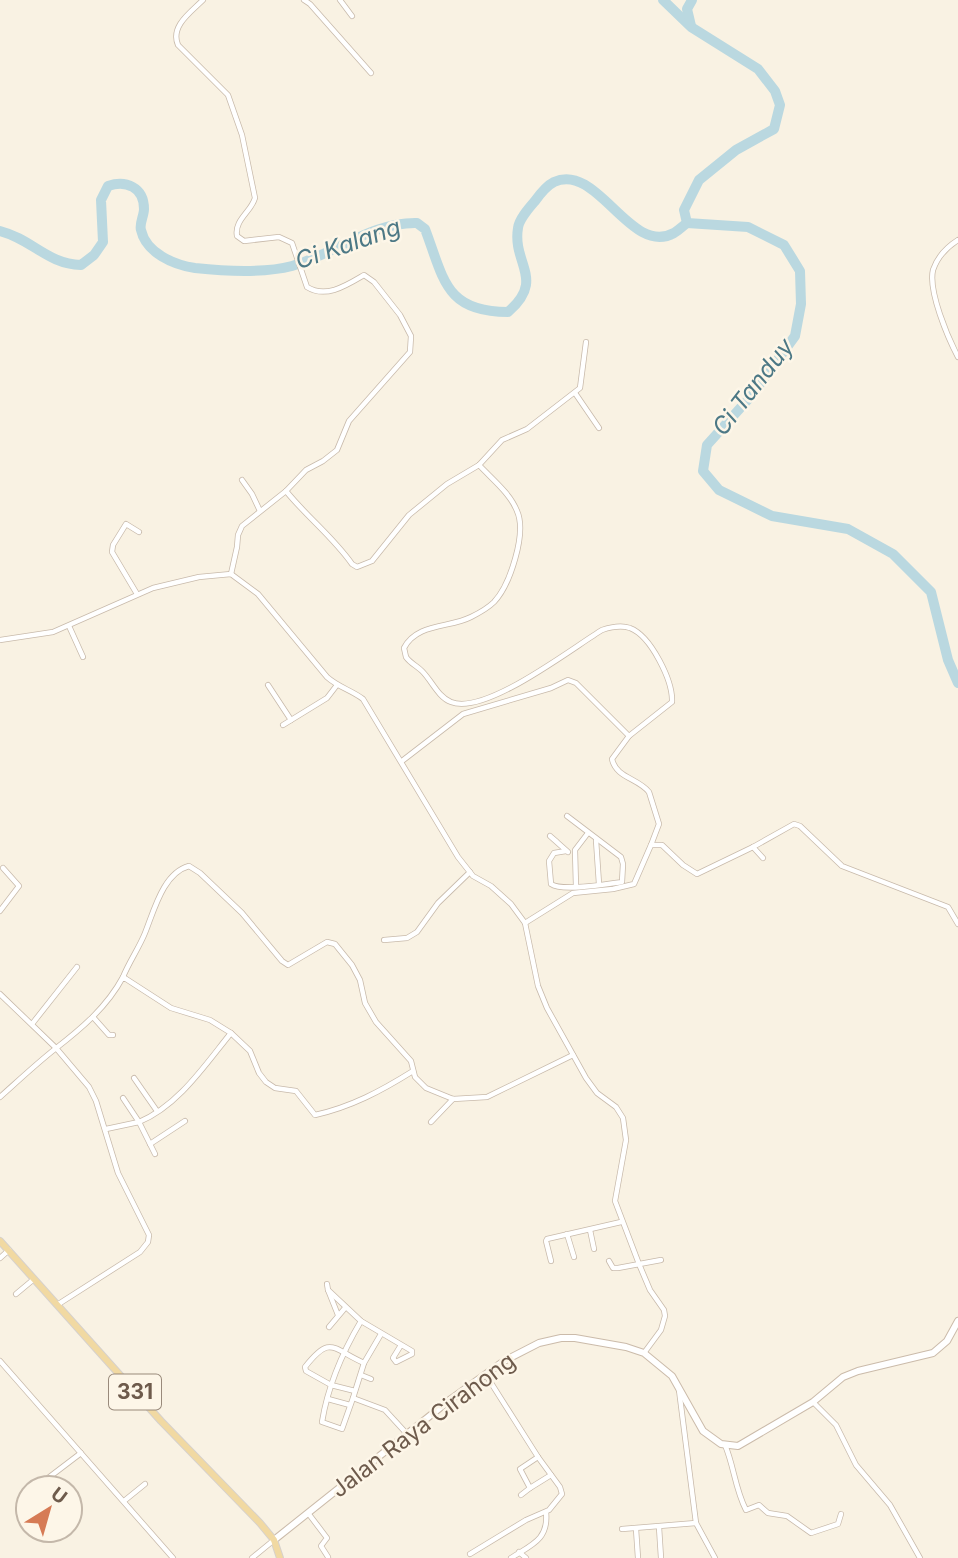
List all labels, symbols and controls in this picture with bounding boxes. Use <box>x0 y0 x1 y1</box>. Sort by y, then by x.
water label: Ci Kalang <box>291 212 404 275</box>
water label: Ci Tanduy <box>706 332 800 441</box>
street label: Jalan Raya Cirahong <box>325 1347 521 1503</box>
road number: 331 <box>109 1374 161 1410</box>
north arrow <box>14 1474 84 1544</box>
text: U <box>46 1482 71 1509</box>

